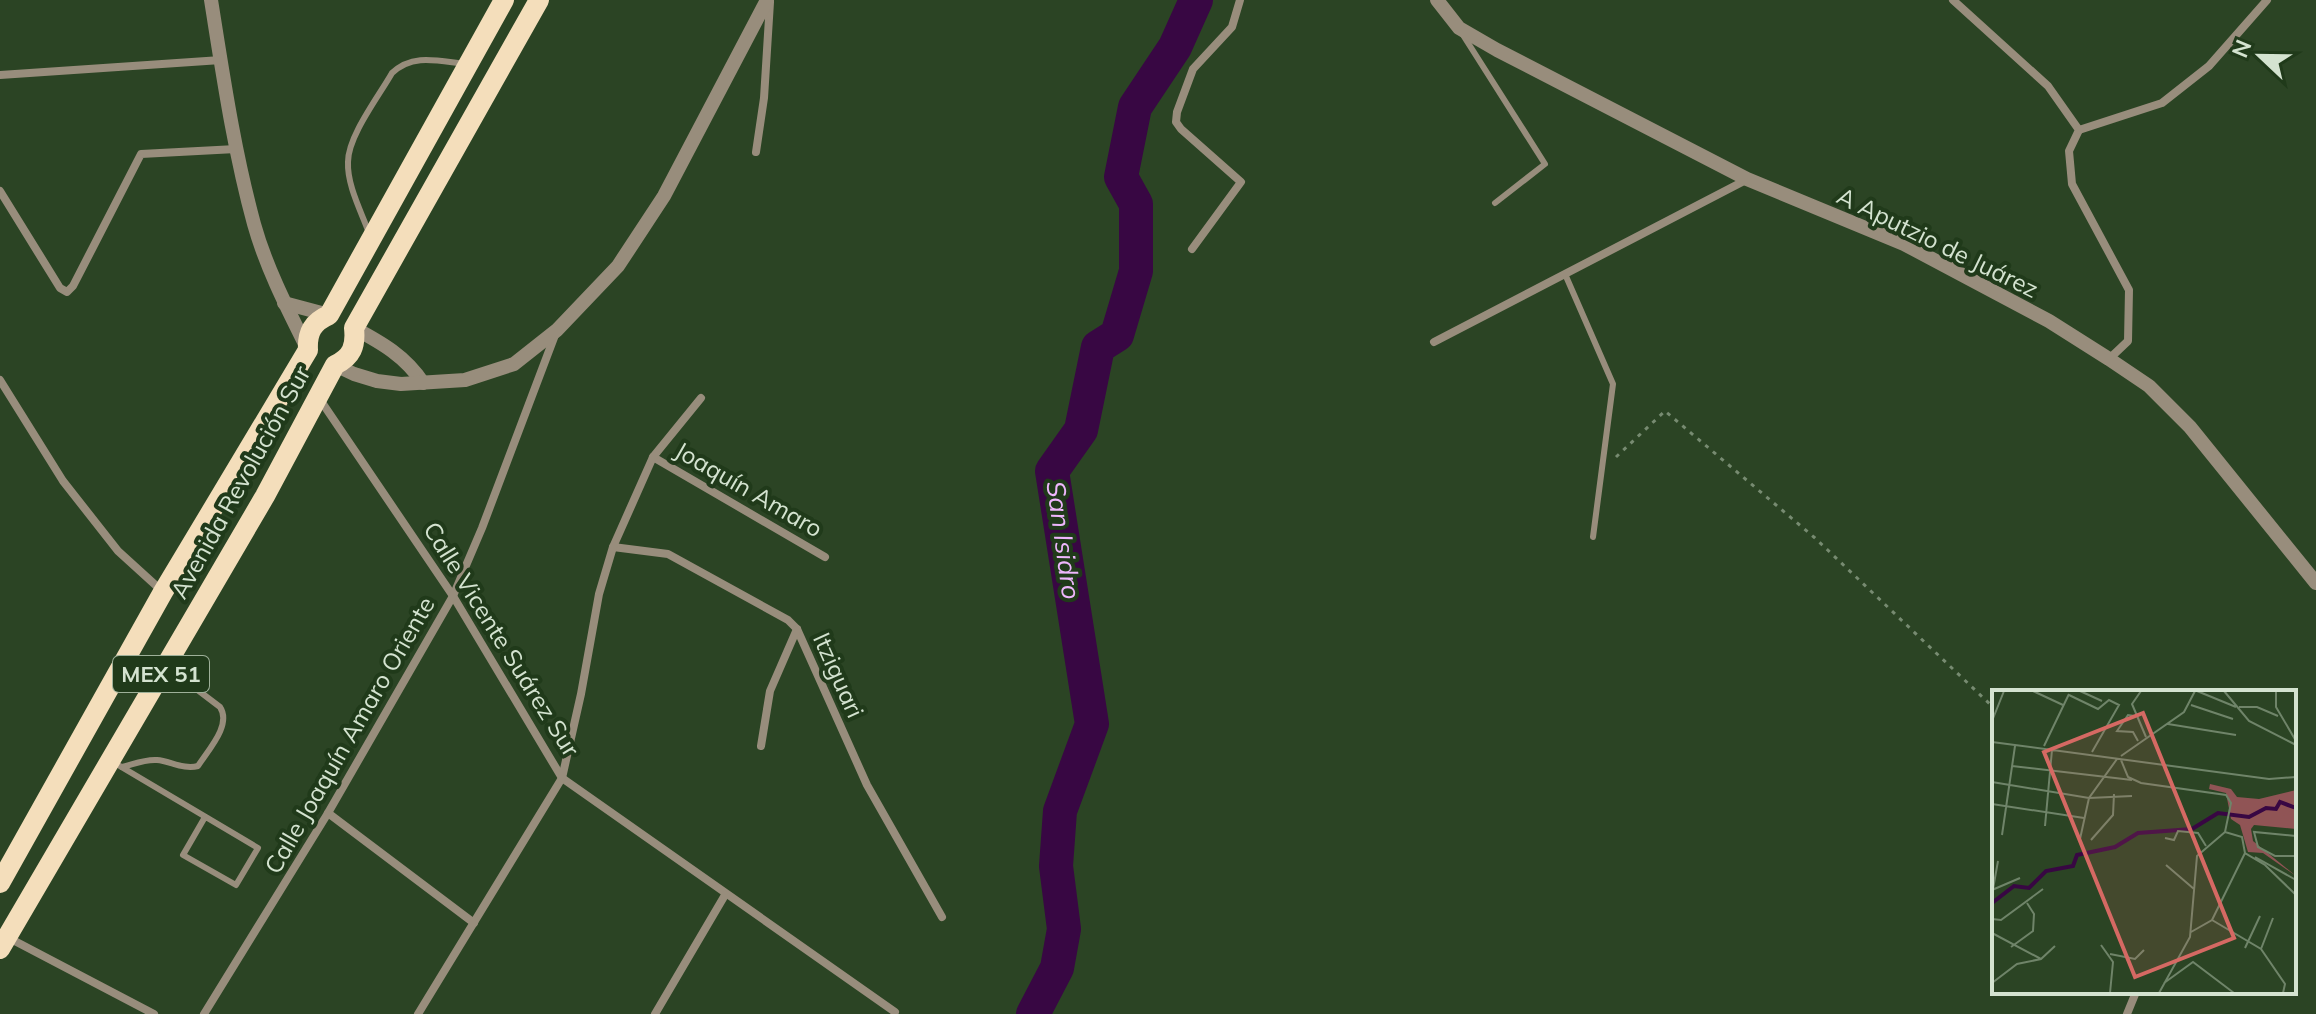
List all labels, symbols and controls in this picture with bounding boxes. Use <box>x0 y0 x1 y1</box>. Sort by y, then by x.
north arrow <box>2220 16 2300 96</box>
text: N <box>2225 36 2258 61</box>
street label: A Aputzio de Juárez <box>1832 180 2044 304</box>
street label: Avenida Revolución Sur <box>163 360 317 604</box>
street label: Joaquín Amaro <box>670 435 828 543</box>
water label: San Isidro <box>1039 479 1089 601</box>
street label: Calle Vicente Suárez Sur <box>417 516 587 762</box>
street label: Calle Joaquín Amaro Oriente <box>257 591 441 879</box>
street label: Itziguari <box>807 628 871 722</box>
road number: MEX 51 <box>113 656 209 692</box>
inset map <box>1992 690 2296 994</box>

